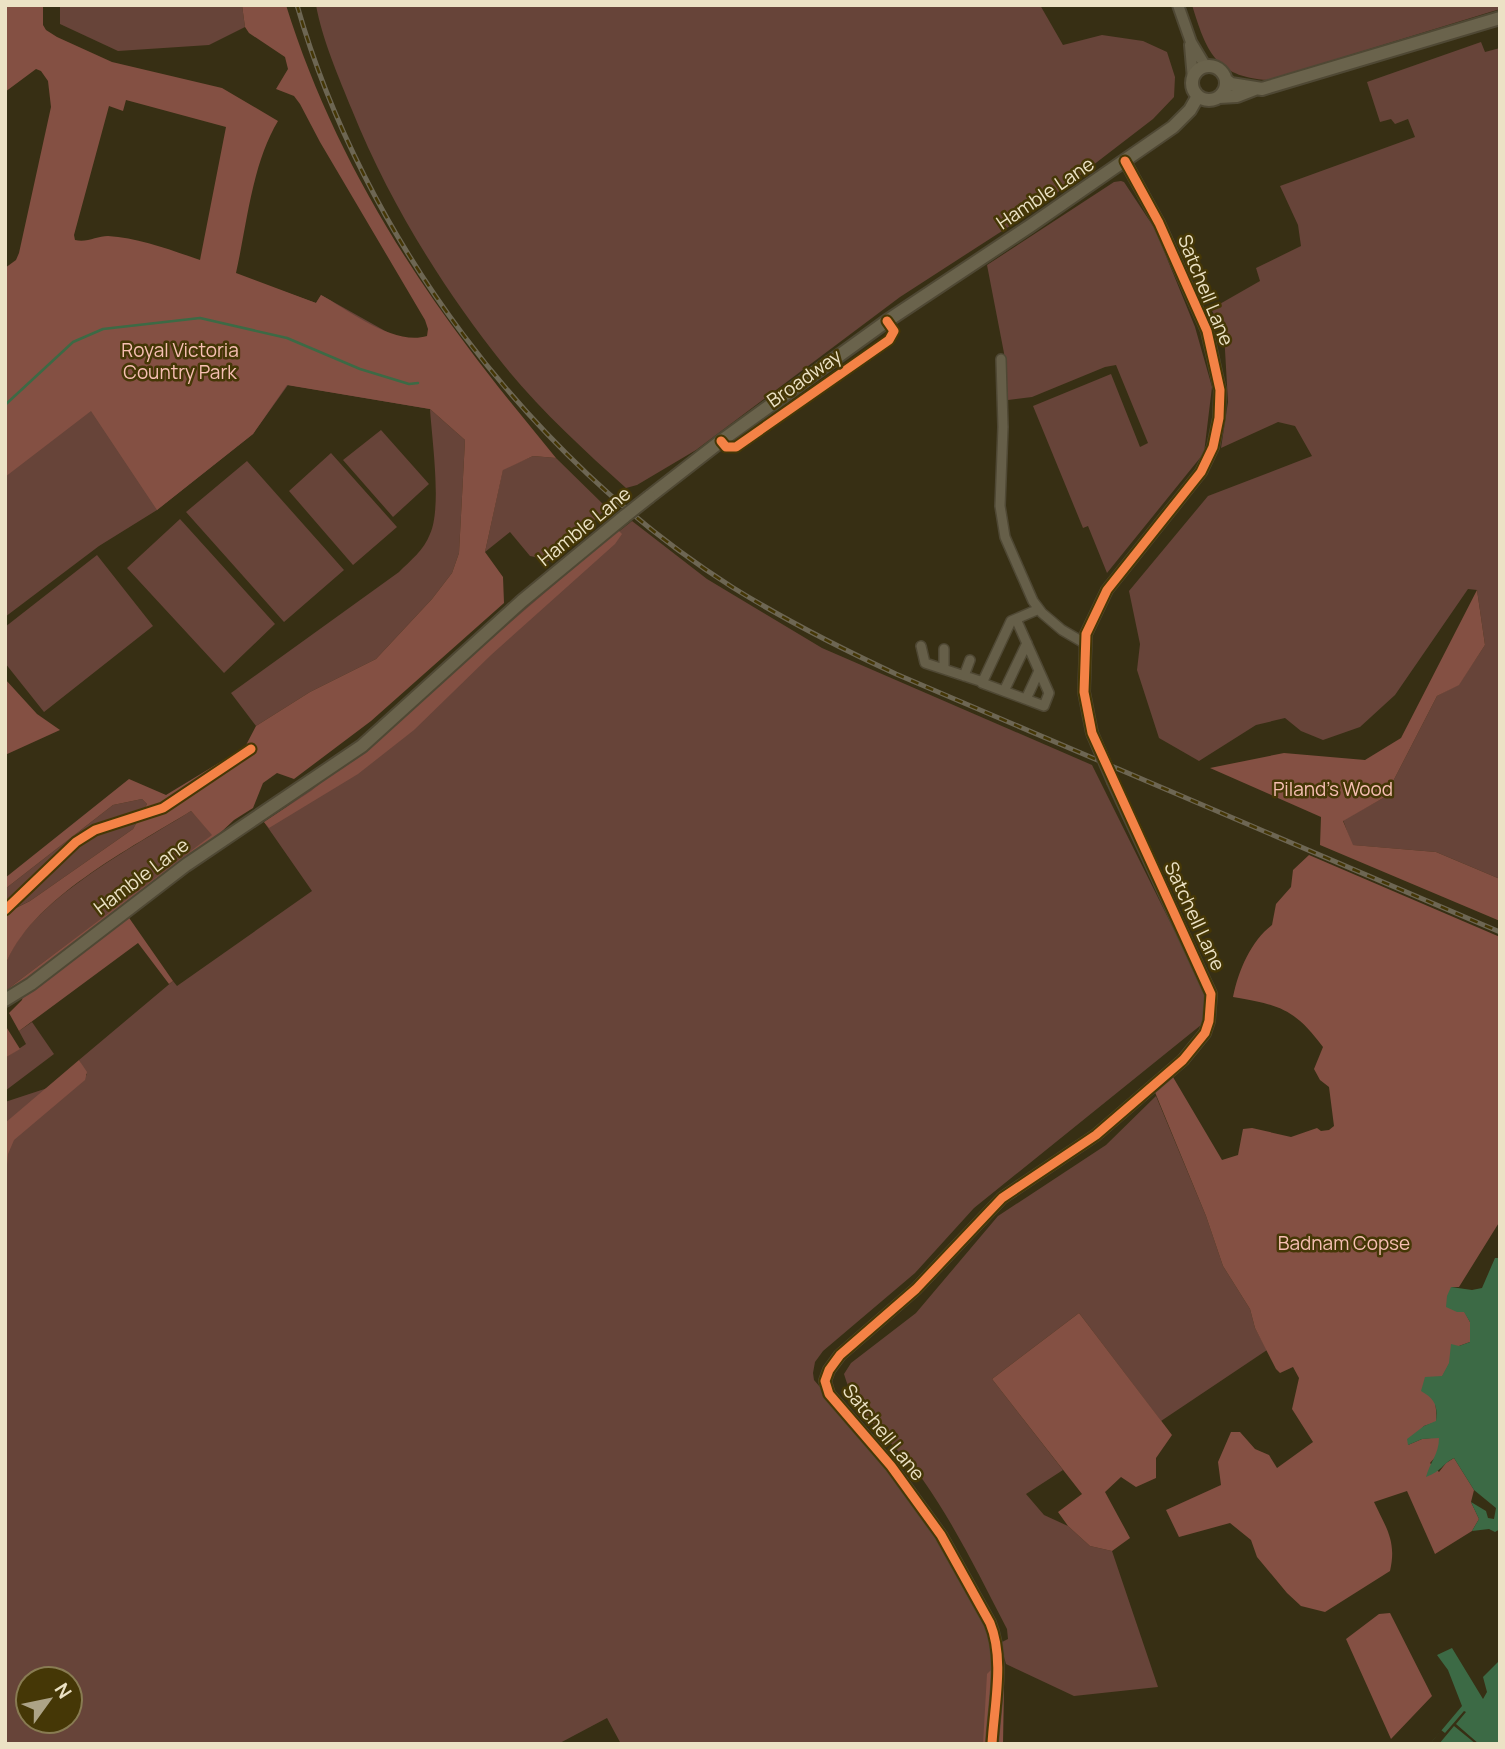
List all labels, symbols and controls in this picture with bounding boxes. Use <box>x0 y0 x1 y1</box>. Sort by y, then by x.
street label: Hamble Lane <box>991 151 1099 235</box>
street label: Satchell Lane <box>1172 231 1240 349</box>
park label: Royal Victoria Country Park <box>121 337 239 385</box>
street label: Broadway <box>762 343 846 413</box>
street label: Hamble Lane <box>532 480 636 572</box>
park label: Piland's Wood <box>1273 776 1393 802</box>
street label: Hamble Lane <box>88 832 194 920</box>
street label: Satchell Lane <box>1158 857 1232 975</box>
park label: Badnam Copse <box>1278 1230 1410 1256</box>
street label: Satchell Lane <box>837 1378 931 1486</box>
north arrow <box>14 1665 84 1735</box>
text: N <box>49 1678 78 1704</box>

